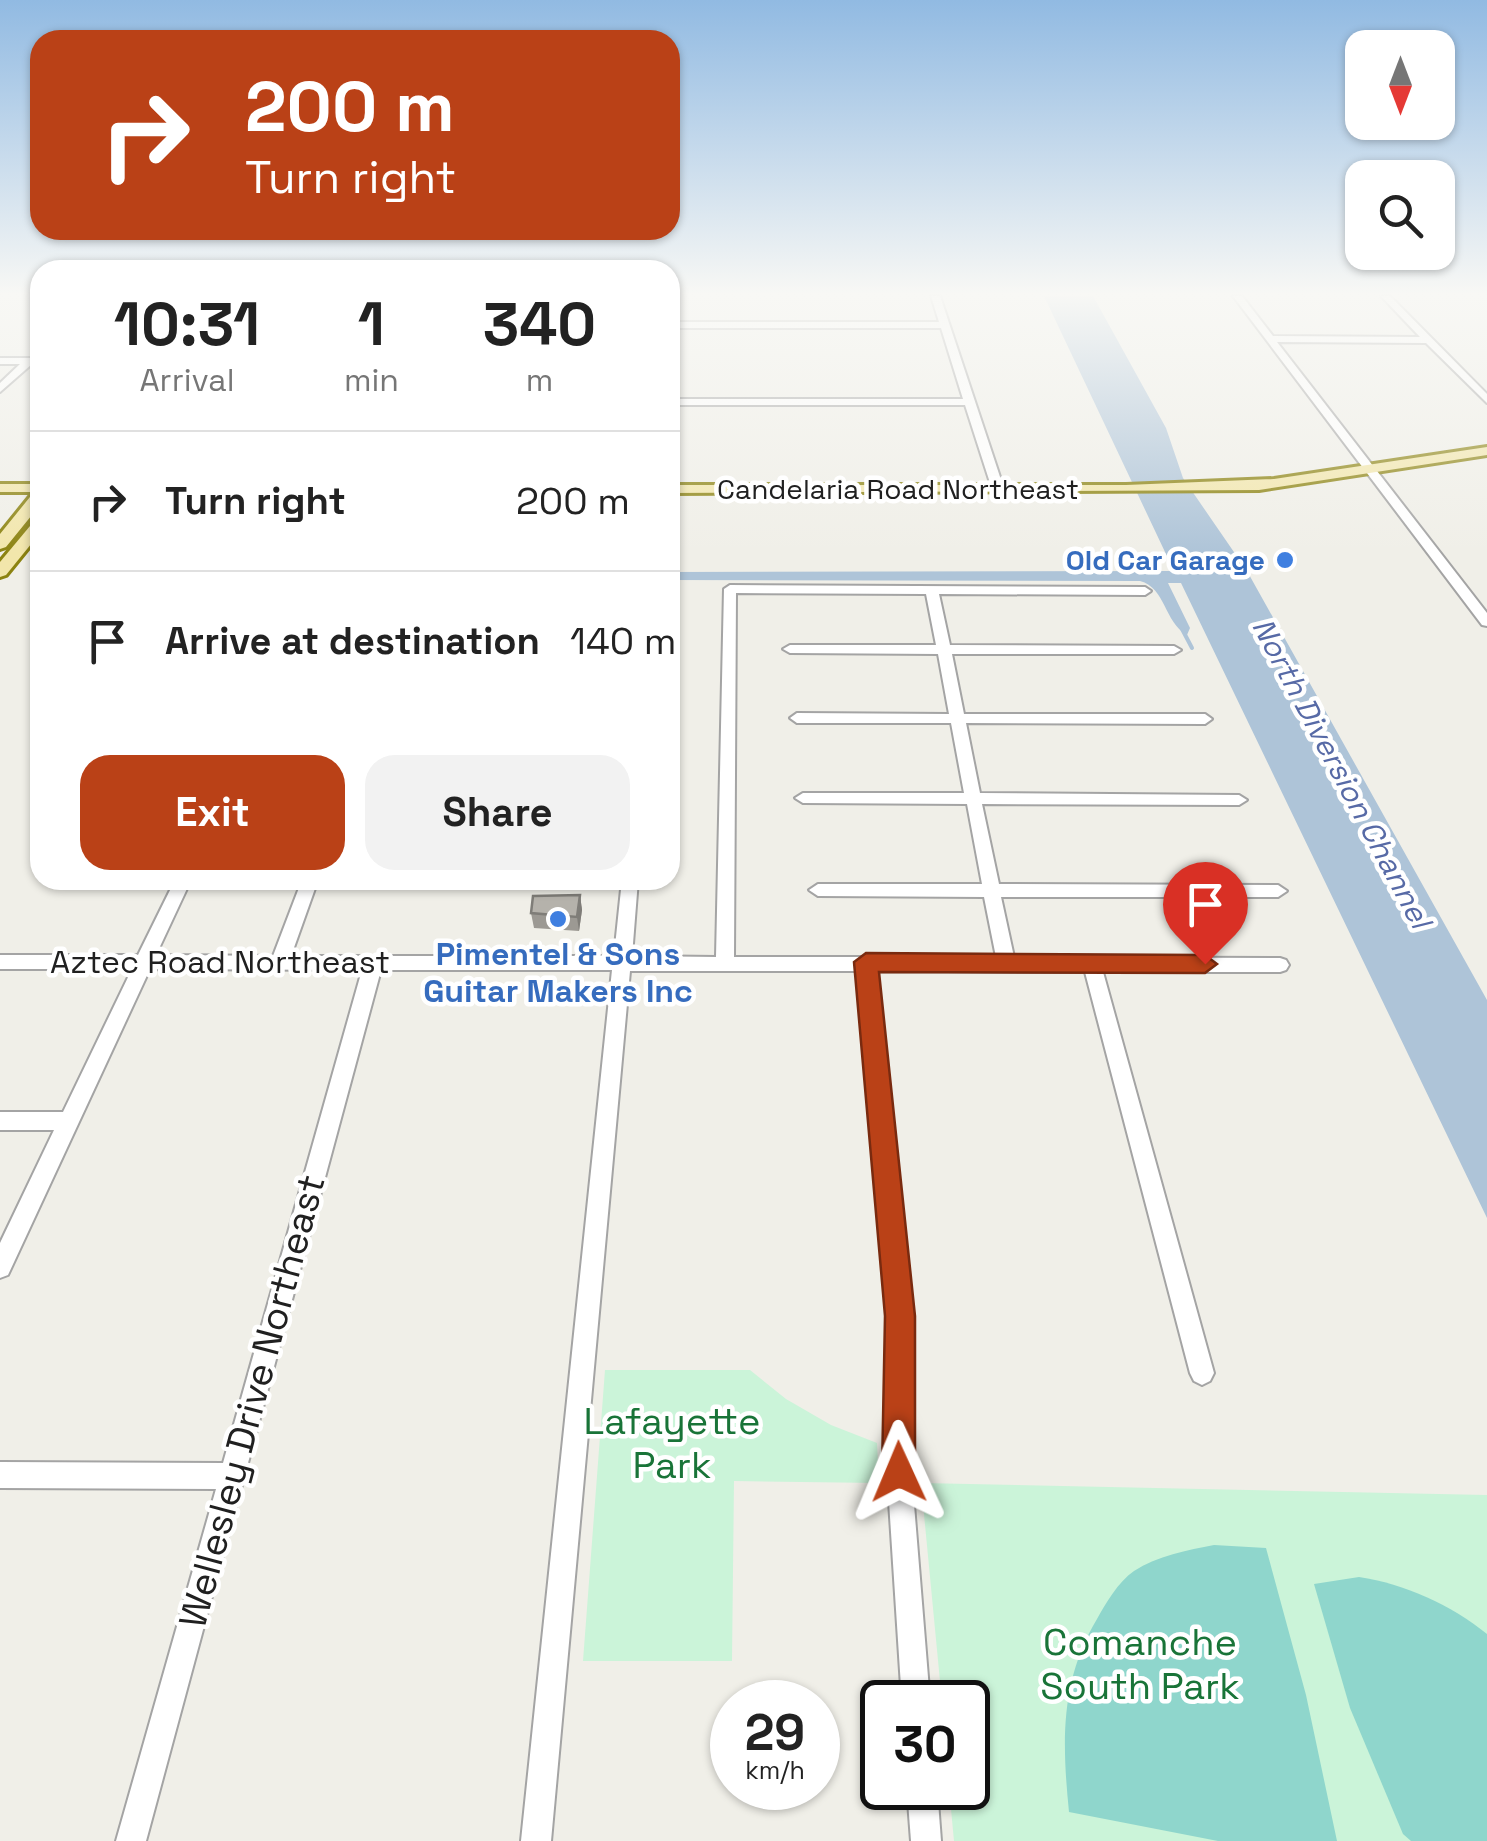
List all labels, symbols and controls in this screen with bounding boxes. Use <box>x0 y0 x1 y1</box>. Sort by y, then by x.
north arrow <box>1345 30 1455 140</box>
map controls <box>1345 30 1455 270</box>
text: 200 m <box>245 62 455 151</box>
icon: right <box>80 70 210 200</box>
text: Turn right <box>245 149 456 206</box>
button: search <box>1345 160 1455 270</box>
text: 10:31 <box>114 286 260 363</box>
text: 1 <box>358 286 385 363</box>
text: 340 <box>483 286 596 363</box>
text: Arrival <box>139 360 235 400</box>
text: min <box>344 360 399 400</box>
text: m <box>526 360 553 400</box>
street label: Candelaria Road Northeast <box>717 471 1079 507</box>
icon: right <box>80 474 135 529</box>
text: Turn right <box>165 477 346 525</box>
text: 200 m <box>516 477 630 525</box>
place label: Old Car Garage <box>1066 542 1265 578</box>
marker: Old Car Garage <box>1274 549 1296 571</box>
water label: North Diversion Channel <box>1244 611 1442 938</box>
icon: arrive <box>80 614 135 669</box>
text: Arrive at destination <box>165 617 540 665</box>
text: 140 m <box>570 617 676 665</box>
button: Exit <box>80 755 345 870</box>
button: Share <box>365 755 630 870</box>
pin <box>1163 862 1248 965</box>
icon: arrive <box>1178 877 1233 932</box>
marker: Pimentel & Sons Guitar Makers Inc <box>547 908 569 930</box>
place label: Pimentel & Sons Guitar Makers Inc <box>423 934 693 1011</box>
street label: Aztec Road Northeast <box>50 942 390 982</box>
street label: Wellesley Drive Northeast <box>168 1169 336 1633</box>
park label: Lafayette Park <box>583 1397 761 1489</box>
position arrow <box>847 1420 951 1524</box>
park label: Comanche South Park <box>1040 1618 1240 1710</box>
speed limit sign: 30 <box>860 1680 990 1810</box>
text: 29 <box>745 1701 805 1765</box>
text: km/h <box>745 1754 805 1786</box>

